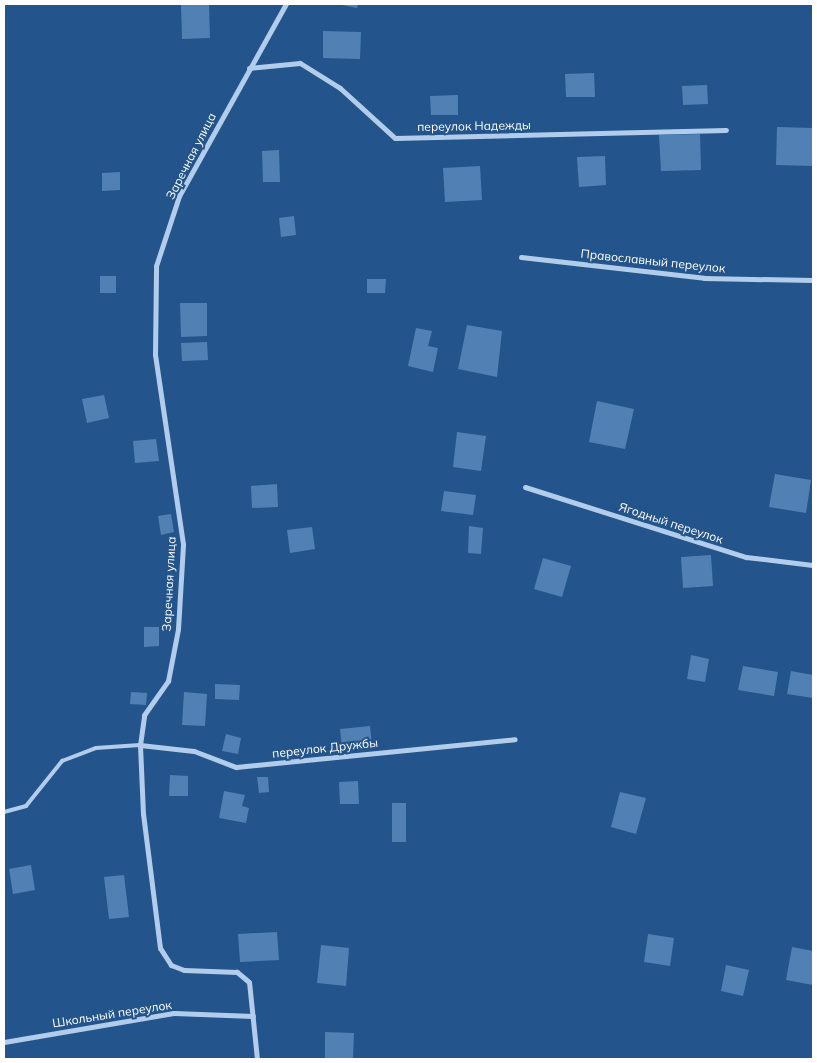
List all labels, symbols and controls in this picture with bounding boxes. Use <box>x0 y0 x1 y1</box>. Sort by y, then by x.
street label: Заречная улица <box>163 110 219 202</box>
street label: переулок Надежды <box>417 118 531 134</box>
street label: Православный переулок <box>580 246 726 276</box>
street label: Ягодный переулок <box>617 499 725 547</box>
street label: Заречная улица <box>159 536 179 632</box>
street label: переулок Дружбы <box>271 735 379 761</box>
street label: Школьный переулок <box>51 997 173 1031</box>

